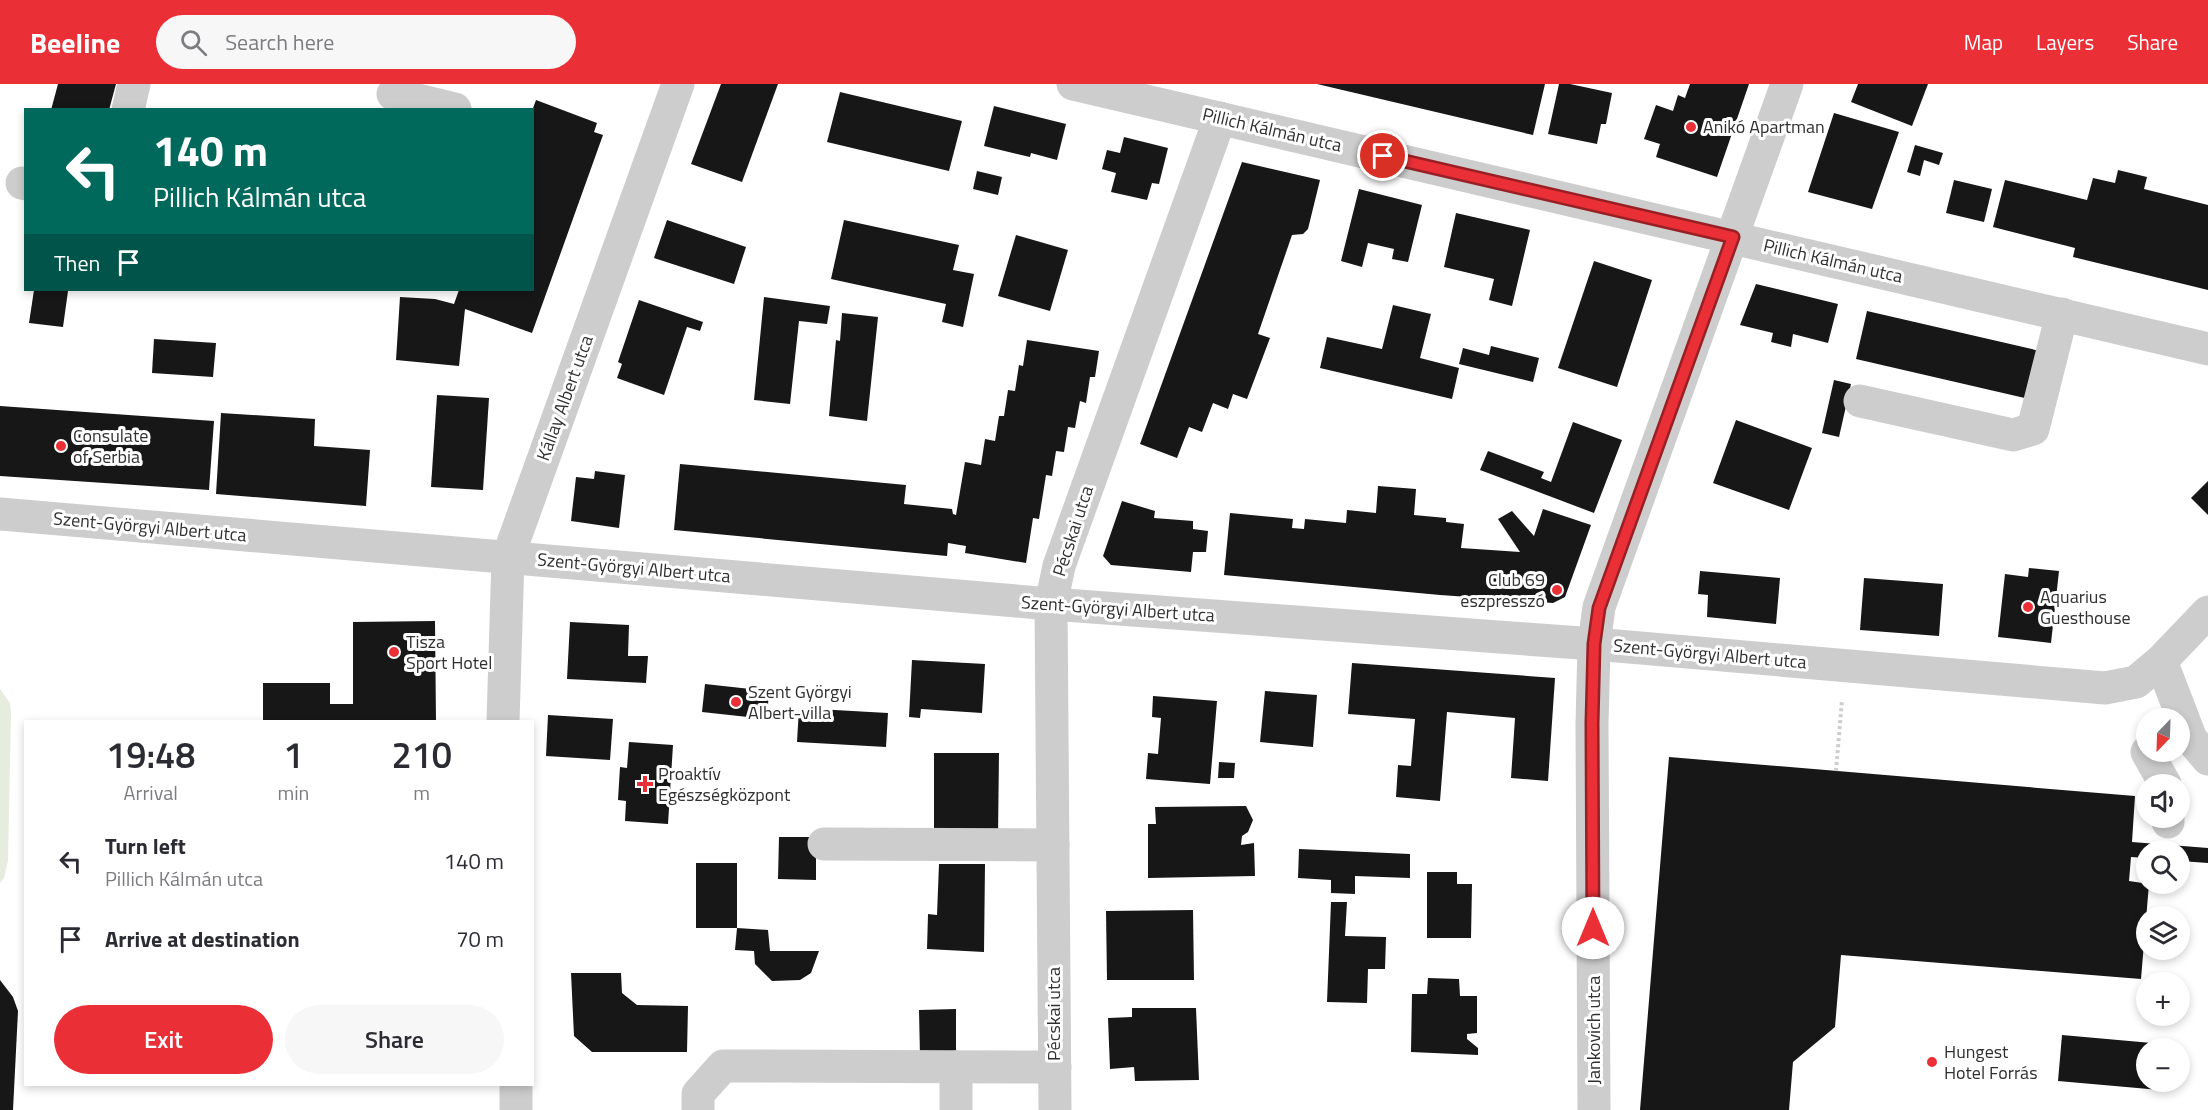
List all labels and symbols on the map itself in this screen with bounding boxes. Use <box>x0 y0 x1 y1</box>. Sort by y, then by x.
street label: Pillich Kálmán utca <box>1200 100 1344 159</box>
place label: Anikó Apartman <box>1703 113 1825 140</box>
marker: Anikó Apartman <box>1684 120 1698 134</box>
pin <box>1357 130 1408 181</box>
street label: Pillich Kálmán utca <box>1761 231 1905 290</box>
street label: Kállay Albert utca <box>529 331 600 464</box>
place label: Consulate of Serbia <box>73 422 148 470</box>
marker: Consulate of Serbia <box>54 439 68 453</box>
street label: Pécskai utca <box>1045 482 1100 580</box>
street label: Szent-Györgyi Albert utca <box>52 505 248 548</box>
street label: Szent-Györgyi Albert utca <box>536 546 732 589</box>
place label: Club 69 eszpresszó <box>1460 566 1545 614</box>
marker: Club 69 eszpresszó <box>1550 583 1564 597</box>
place label: Aquarius Guesthouse <box>2040 583 2131 631</box>
street label: Szent-Györgyi Albert utca <box>1020 588 1216 629</box>
marker: Aquarius Guesthouse <box>2021 600 2035 614</box>
place label: Tisza Sport Hotel <box>406 628 492 676</box>
street label: Szent-Györgyi Albert utca <box>1612 632 1808 675</box>
marker: Tisza Sport Hotel <box>387 645 401 659</box>
place label: Szent Györgyi Albert-villa <box>748 678 852 726</box>
marker: Szent Györgyi Albert-villa <box>729 695 743 709</box>
north arrow <box>2136 708 2190 762</box>
place label: Proaktív Egészségközpont <box>658 760 791 808</box>
marker: Proaktív Egészségközpont <box>636 775 654 793</box>
position arrow <box>1561 896 1625 960</box>
street label: Pécskai utca <box>1040 967 1067 1061</box>
street label: Jankovich utca <box>1580 976 1607 1084</box>
place label: Hungest Hotel Forrás <box>1944 1038 2038 1086</box>
marker: Hungest Hotel Forrás <box>1925 1055 1939 1069</box>

